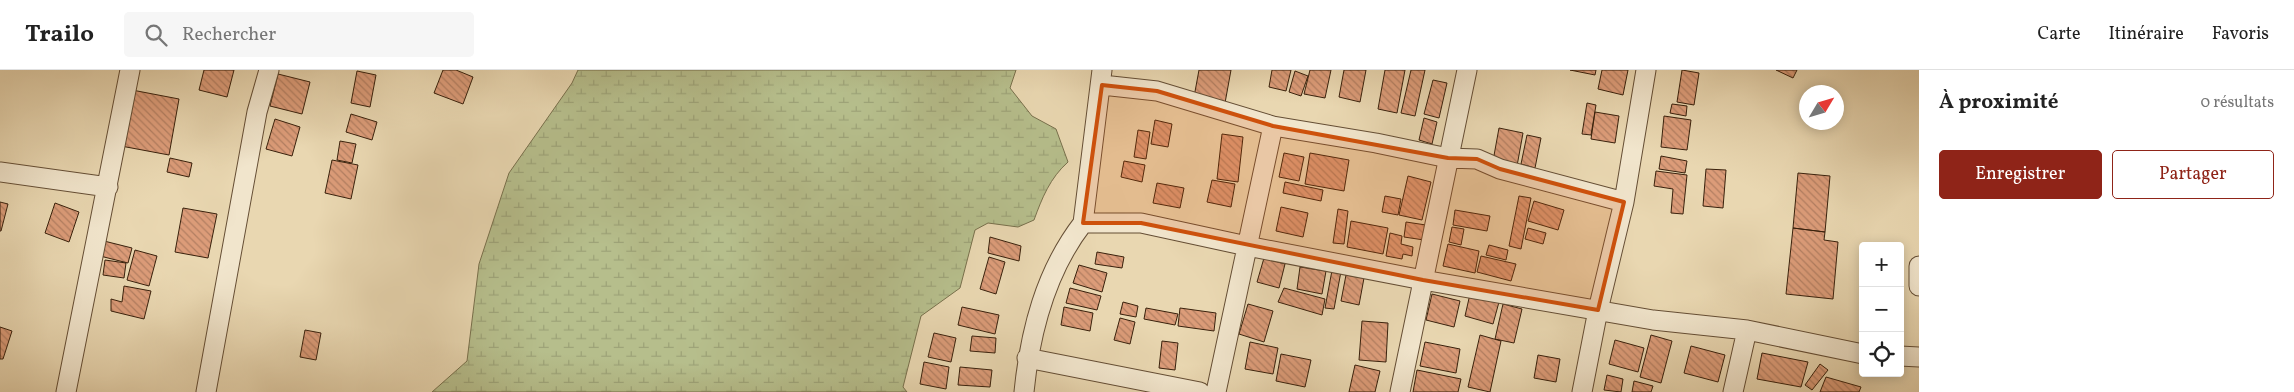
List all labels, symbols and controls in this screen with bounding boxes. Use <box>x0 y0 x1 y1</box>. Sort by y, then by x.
search box <box>124 12 474 57</box>
text: Trailo <box>25 18 94 52</box>
icon: search <box>142 21 170 49</box>
text: Rechercher <box>182 22 276 48</box>
text: Carte <box>2037 22 2080 47</box>
text: Itinéraire <box>2108 22 2184 47</box>
text: Favoris <box>2212 22 2269 47</box>
north arrow <box>1799 85 1844 130</box>
text: À proximité <box>1939 88 2058 117</box>
text: 0 résultats <box>2200 92 2274 114</box>
button: Enregistrer <box>1939 150 2102 199</box>
button: Partager <box>2112 150 2274 199</box>
map controls <box>1859 242 1904 377</box>
button: + <box>1859 242 1904 287</box>
button: − <box>1859 287 1904 332</box>
button: locate <box>1859 332 1904 377</box>

